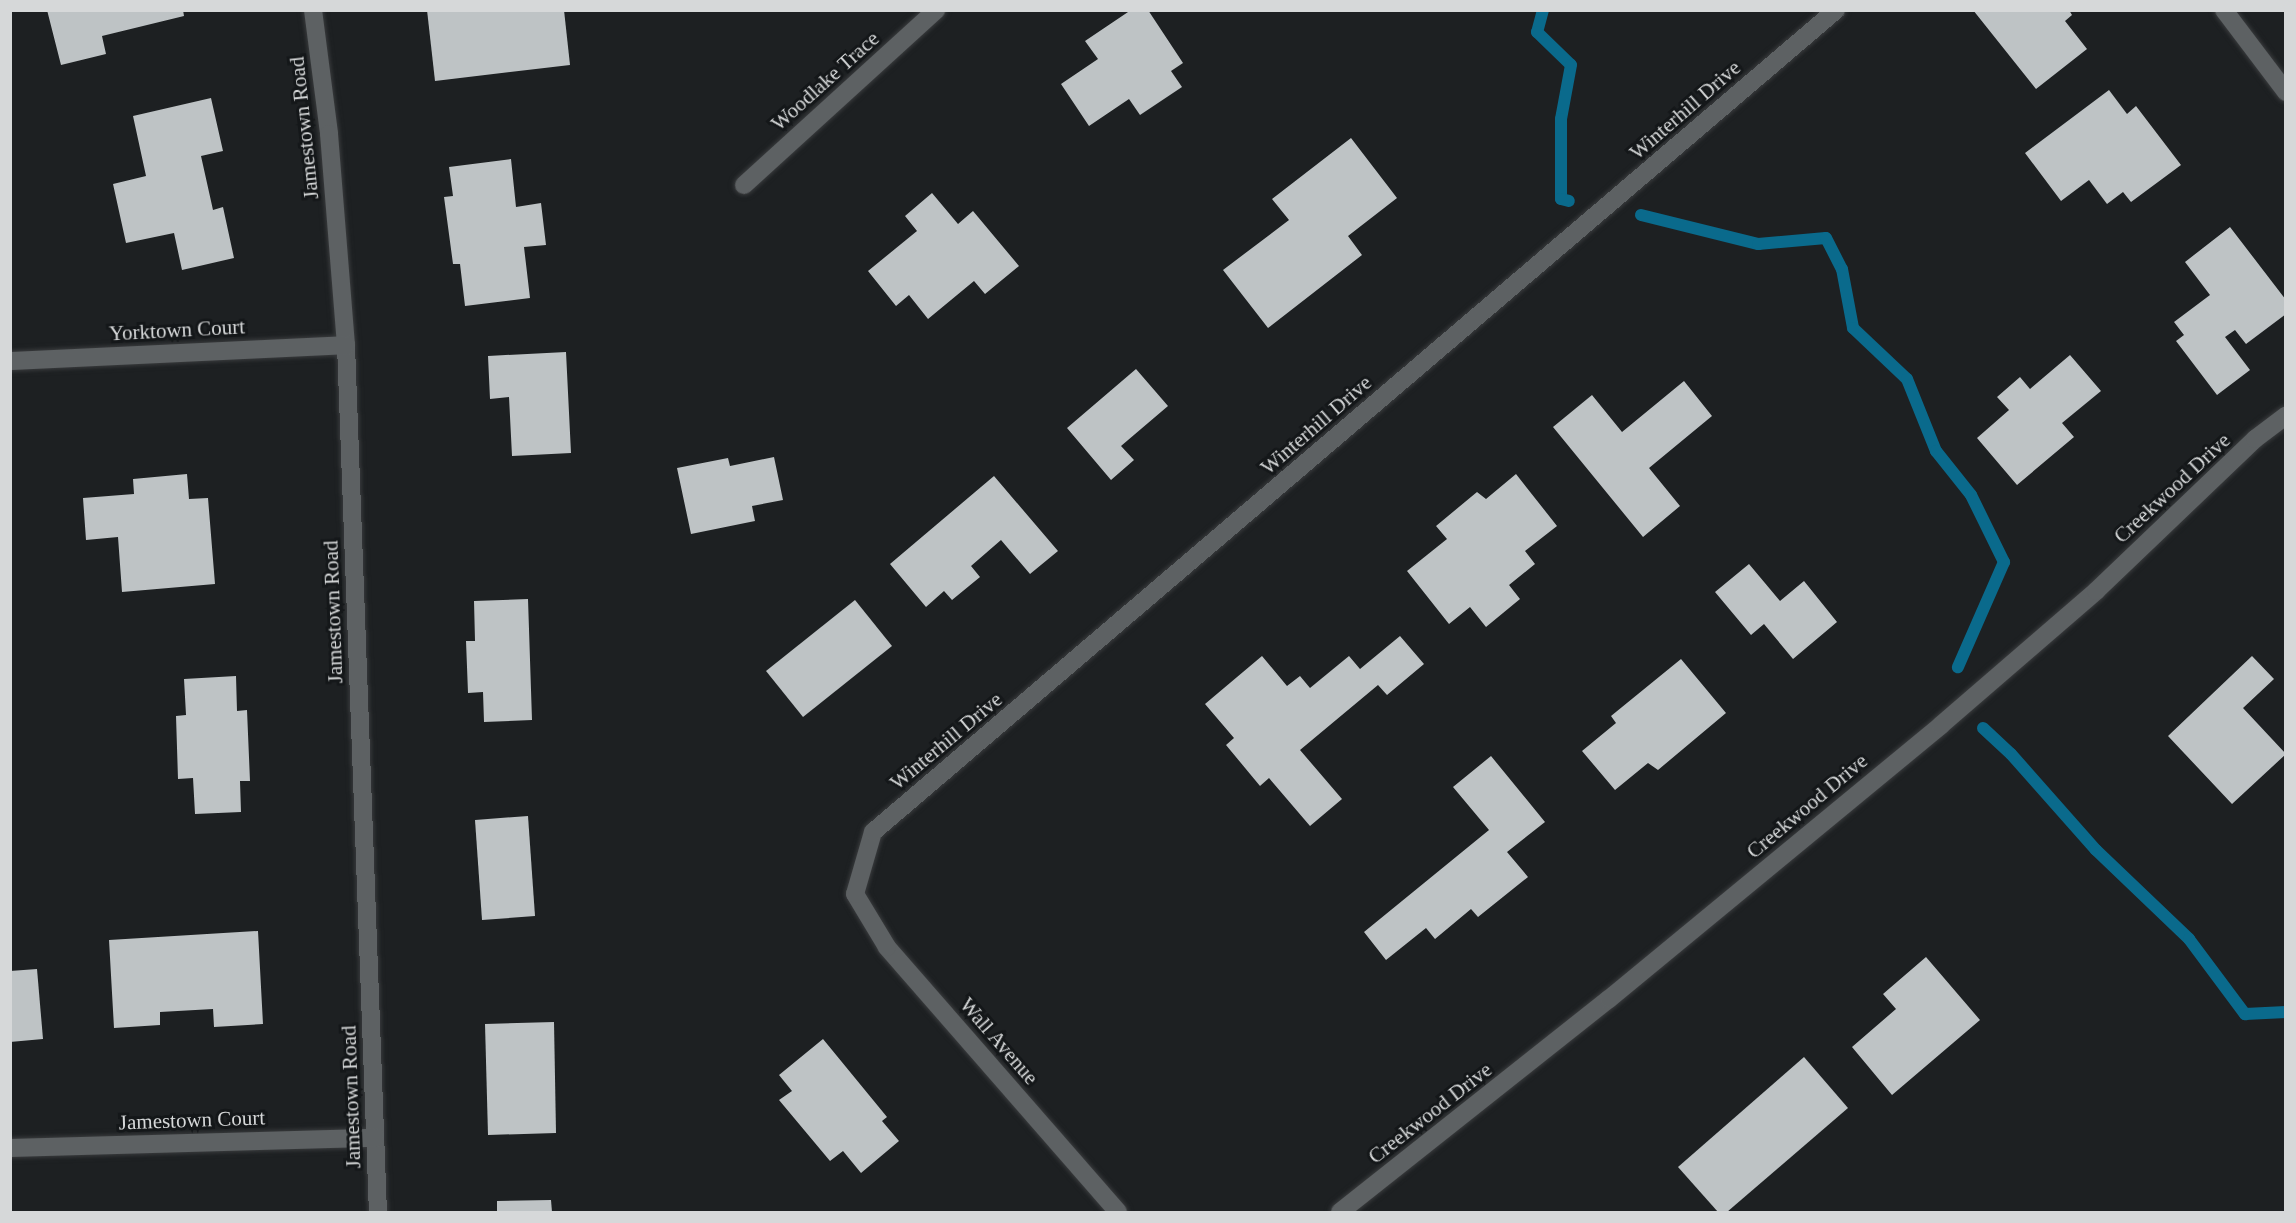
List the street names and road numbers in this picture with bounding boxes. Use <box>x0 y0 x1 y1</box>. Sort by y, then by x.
street label: Woodlake Trace <box>766 26 884 136</box>
street label: Winterhill Drive <box>1624 55 1746 165</box>
street label: Jamestown Road <box>284 56 324 200</box>
street label: Yorktown Court <box>108 314 246 346</box>
street label: Winterhill Drive <box>1255 370 1377 480</box>
street label: Creekwood Drive <box>2109 428 2235 548</box>
street label: Jamestown Road <box>318 540 348 684</box>
street label: Winterhill Drive <box>885 687 1007 795</box>
street label: Creekwood Drive <box>1741 748 1873 864</box>
street label: Wall Avenue <box>954 992 1044 1090</box>
street label: Jamestown Road <box>336 1025 366 1169</box>
street label: Creekwood Drive <box>1363 1057 1497 1169</box>
street label: Jamestown Court <box>118 1105 266 1135</box>

